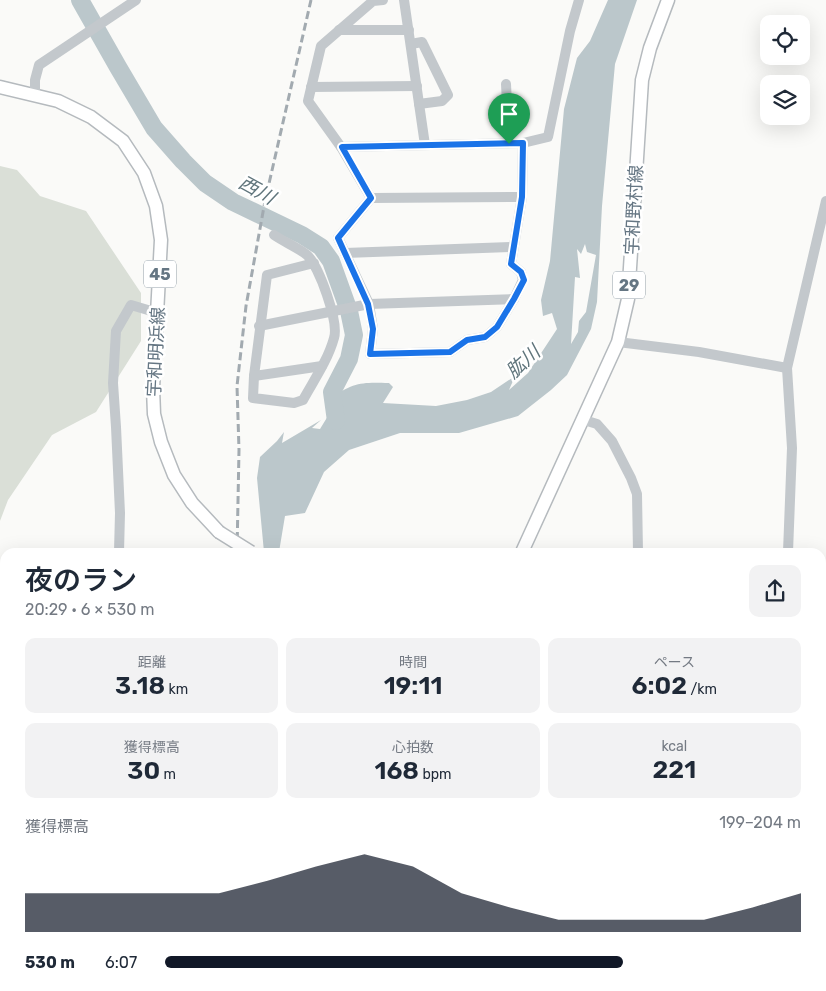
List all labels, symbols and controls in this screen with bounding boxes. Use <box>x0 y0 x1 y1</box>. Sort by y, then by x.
map controls <box>760 15 810 125</box>
button: locate <box>760 15 810 65</box>
button: layers <box>760 75 810 125</box>
pin <box>488 93 530 144</box>
icon: arrive <box>495 100 523 128</box>
street label: 宇和野村線 <box>621 164 647 256</box>
water label: 西川 <box>235 171 281 210</box>
road number: 45 <box>144 260 176 288</box>
road number: 29 <box>613 272 645 298</box>
street label: 宇和明浜線 <box>143 306 169 398</box>
water label: 肱川 <box>501 339 546 383</box>
text: 夜のラン <box>25 564 137 597</box>
button: share <box>749 565 801 617</box>
text: 20:29 · 6 × 530 m <box>25 600 155 619</box>
text: 距離 <box>138 654 166 671</box>
text: 時間 <box>399 654 427 671</box>
text: ペース <box>654 654 695 671</box>
text: 3.18 <box>115 671 165 700</box>
text: 19:11 <box>384 671 442 700</box>
text: 6:02 <box>632 671 687 700</box>
text: km <box>165 681 188 698</box>
text: /km <box>687 681 717 698</box>
text: kcal <box>661 738 687 755</box>
text: 獲得標高 <box>124 739 180 756</box>
text: 心拍数 <box>392 739 434 756</box>
text: 221 <box>652 755 696 784</box>
text: 30 <box>127 756 160 785</box>
text: 168 <box>374 756 419 785</box>
text: m <box>160 766 176 783</box>
text: bpm <box>419 766 452 783</box>
text: 199–204 m <box>719 813 801 832</box>
text: 獲得標高 <box>25 817 89 836</box>
text: 530 m <box>25 953 75 972</box>
text: 6:07 <box>105 953 137 972</box>

